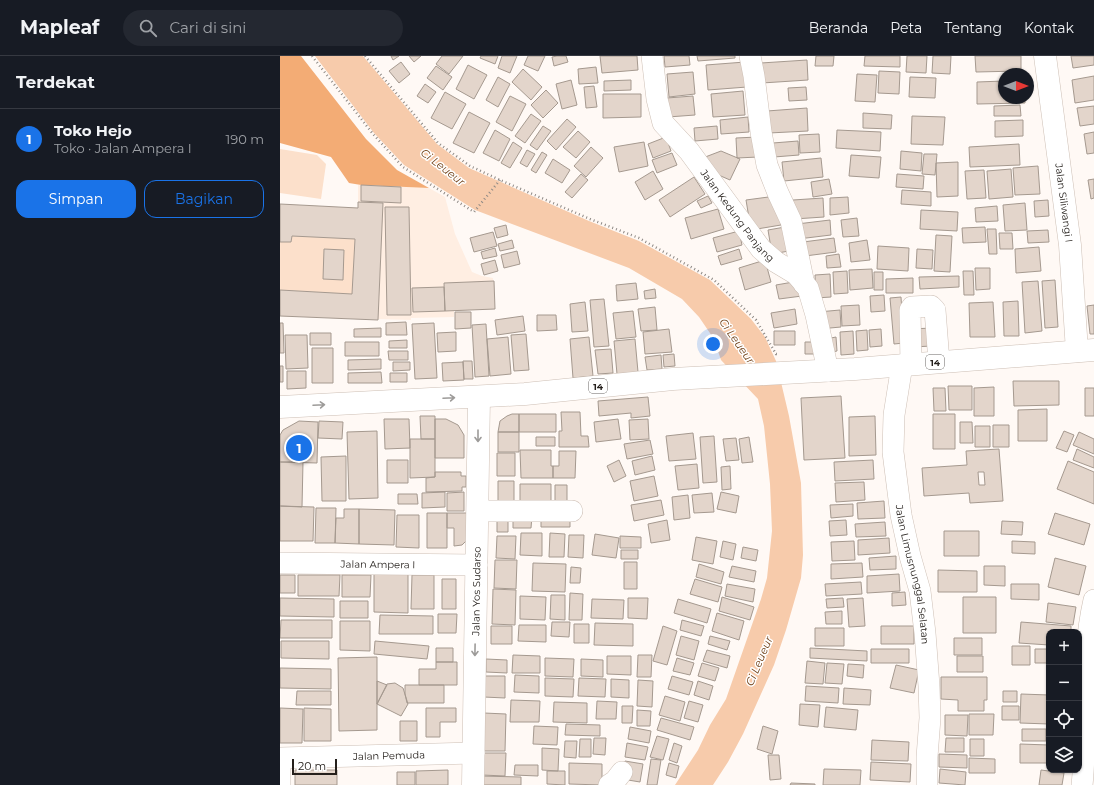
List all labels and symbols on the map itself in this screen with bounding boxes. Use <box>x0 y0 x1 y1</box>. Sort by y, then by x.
north arrow <box>998 68 1034 104</box>
water label: Ci Leueur <box>418 145 469 189</box>
street label: Jalan Siliwangi I <box>1053 161 1076 243</box>
street label: Jalan Kedung Panjang <box>697 166 777 264</box>
water label: Ci Leueur <box>716 315 758 367</box>
your location <box>703 334 723 354</box>
road number: 14 <box>926 355 944 369</box>
road number: 14 <box>589 379 607 393</box>
one-way arrow <box>442 395 455 402</box>
one-way arrow <box>312 401 325 409</box>
one-way arrow <box>474 429 482 442</box>
pin: 1 <box>286 433 312 463</box>
street label: Jalan Limusnunggal Selatan <box>893 503 932 645</box>
street label: Jalan Yos Sudarso <box>469 546 483 637</box>
street label: Jalan Ampera I <box>340 557 415 571</box>
water label: Ci Leueur <box>742 634 776 688</box>
one-way arrow <box>471 643 479 656</box>
street label: Jalan Pemuda <box>352 748 425 763</box>
scale bar <box>292 757 337 776</box>

